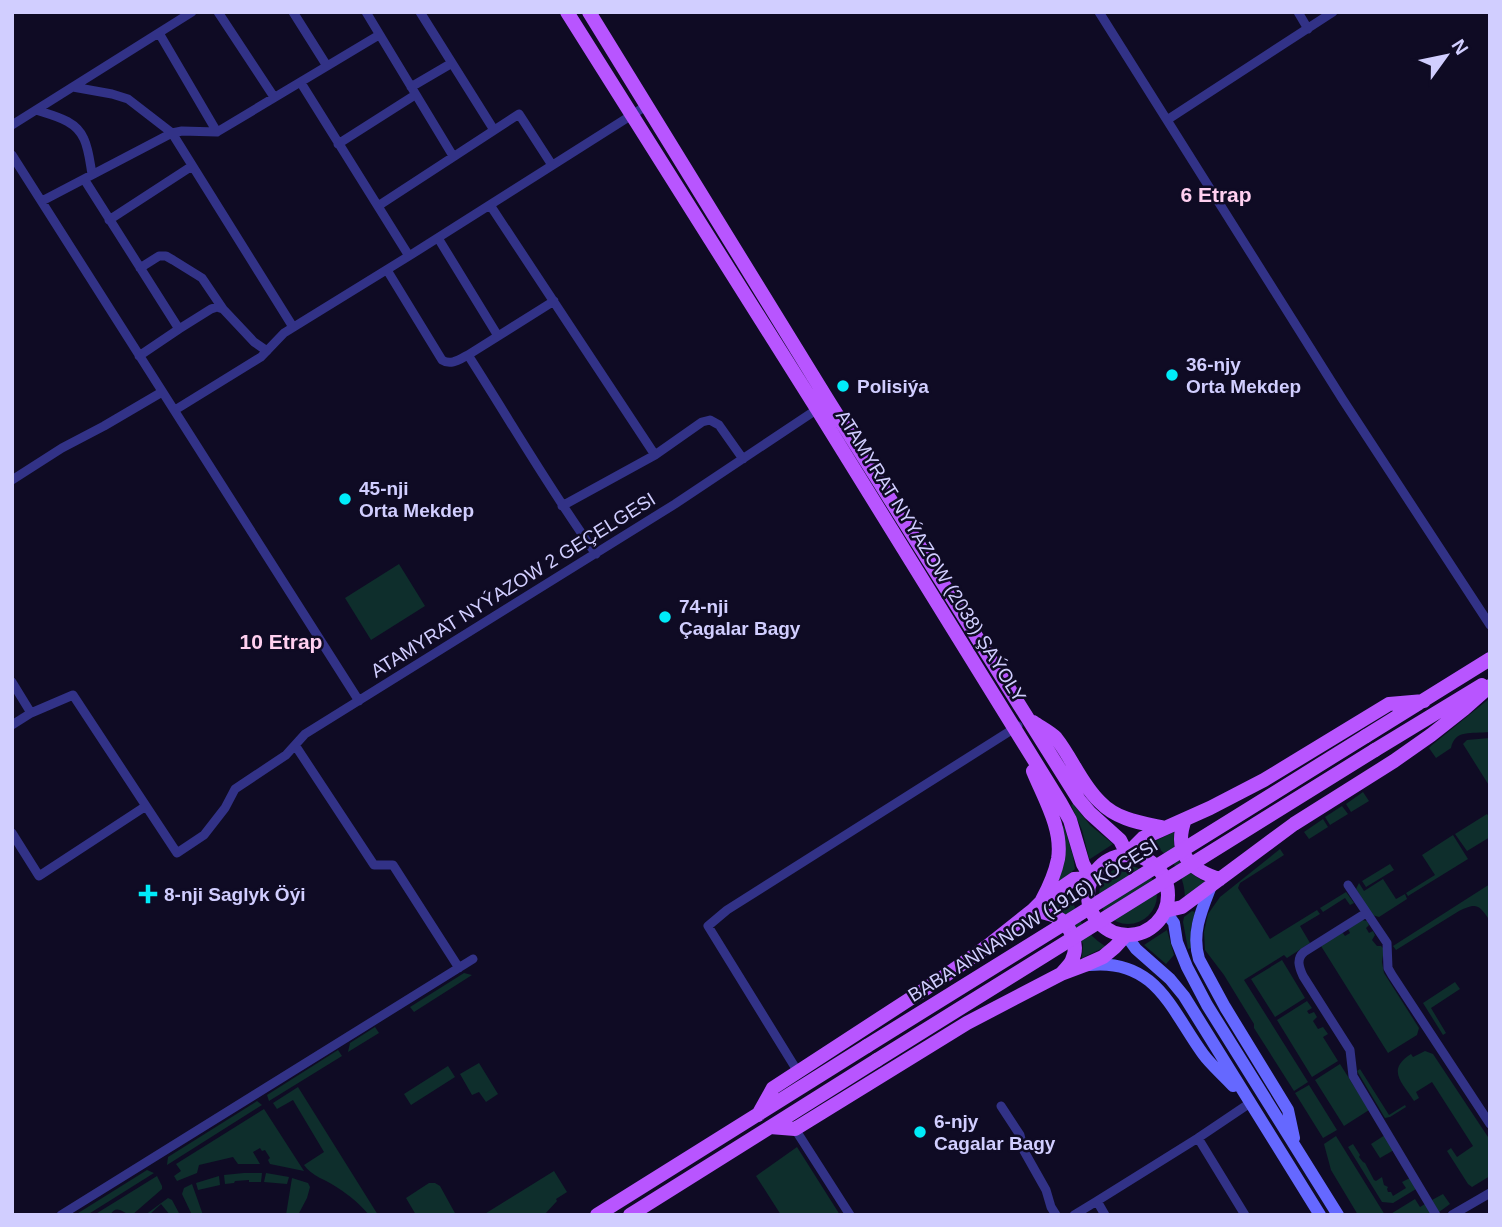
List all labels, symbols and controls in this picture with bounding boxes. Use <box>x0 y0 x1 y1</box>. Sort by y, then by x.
north arrow <box>1411 21 1481 91</box>
text: N <box>1447 36 1472 58</box>
district label: 6 Etrap <box>1180 183 1252 206</box>
place label: 36-njy Orta Mekdep <box>1186 354 1301 397</box>
marker: 36-njy Orta Mekdep <box>1164 367 1180 383</box>
place label: Polisiýa <box>857 376 929 397</box>
marker: Polisiýa <box>835 378 851 394</box>
street label: ATAMYRAT NYÝAZOW (2038) ŞAÝOLY <box>832 406 1030 706</box>
place label: 45-nji Orta Mekdep <box>359 478 474 521</box>
street label: ATAMYRAT NYÝAZOW 2 GEÇELGESI <box>367 488 659 682</box>
marker: 45-nji Orta Mekdep <box>337 491 353 507</box>
place label: 74-nji Çagalar Bagy <box>679 596 801 639</box>
marker: 74-nji Çagalar Bagy <box>657 609 673 625</box>
district label: 10 Etrap <box>240 630 322 653</box>
street label: BABA ANNANOW (1916) KÖÇESI <box>904 834 1162 1006</box>
marker: 8-nji Saglyk Öýi <box>138 884 158 904</box>
place label: 8-nji Saglyk Öýi <box>164 884 306 905</box>
place label: 6-njy Cagalar Bagy <box>934 1111 1056 1154</box>
marker: 6-njy Cagalar Bagy <box>912 1124 928 1140</box>

